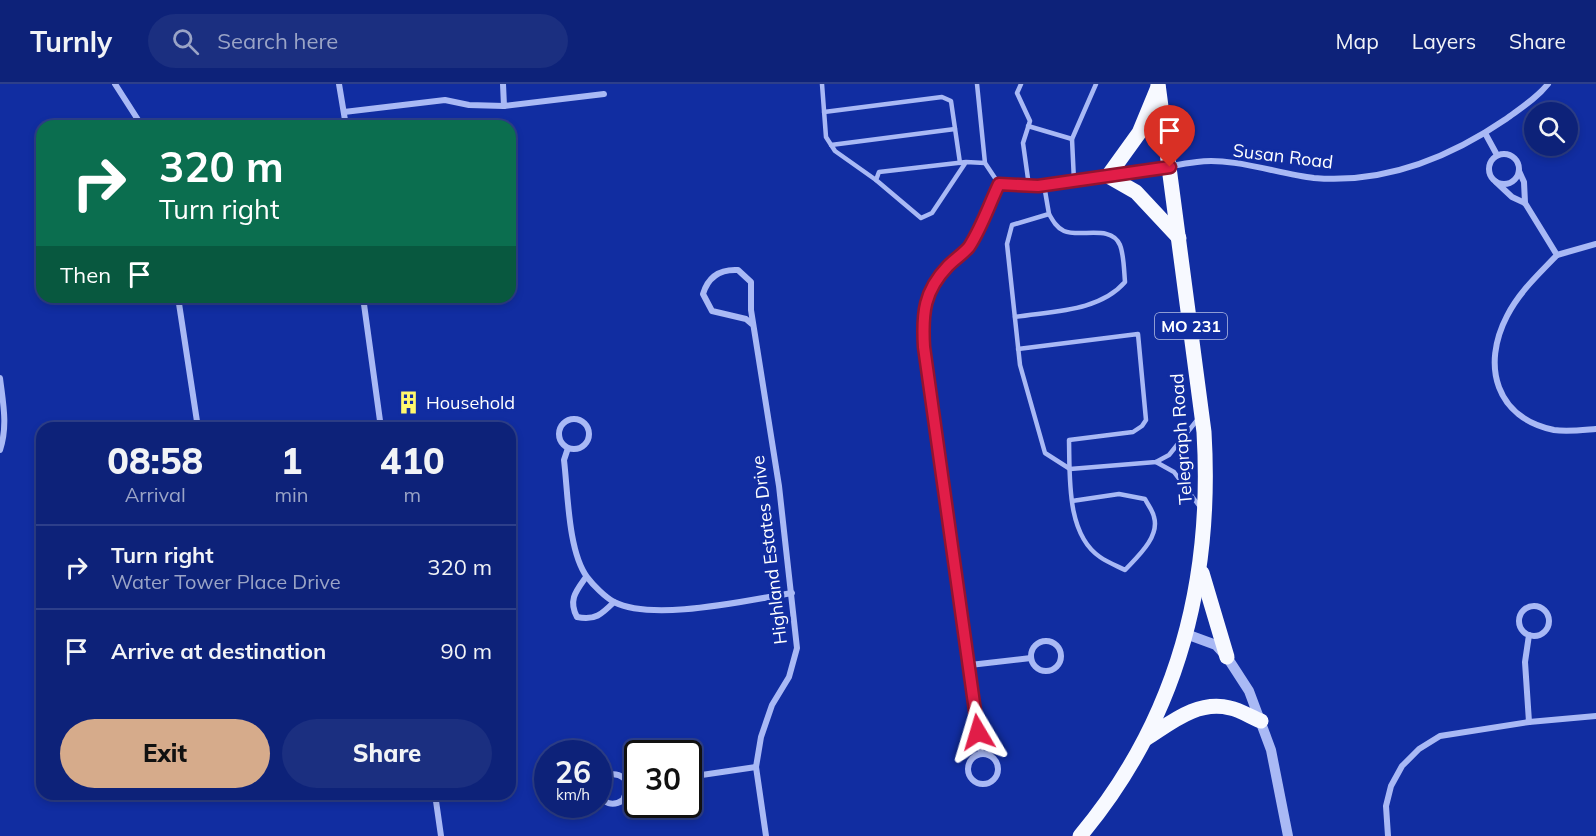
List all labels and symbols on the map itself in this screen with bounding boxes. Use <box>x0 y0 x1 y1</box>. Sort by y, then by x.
pin <box>1144 105 1195 167</box>
street label: Susan Road <box>1232 138 1334 174</box>
road number: MO 231 <box>1155 313 1227 339</box>
street label: Telegraph Road <box>1165 373 1197 505</box>
building icon: Household <box>395 389 421 415</box>
place label: Household <box>426 391 515 414</box>
street label: Highland Estates Drive <box>746 454 792 646</box>
position arrow <box>946 700 1010 764</box>
speed limit sign: 30 <box>624 740 702 818</box>

